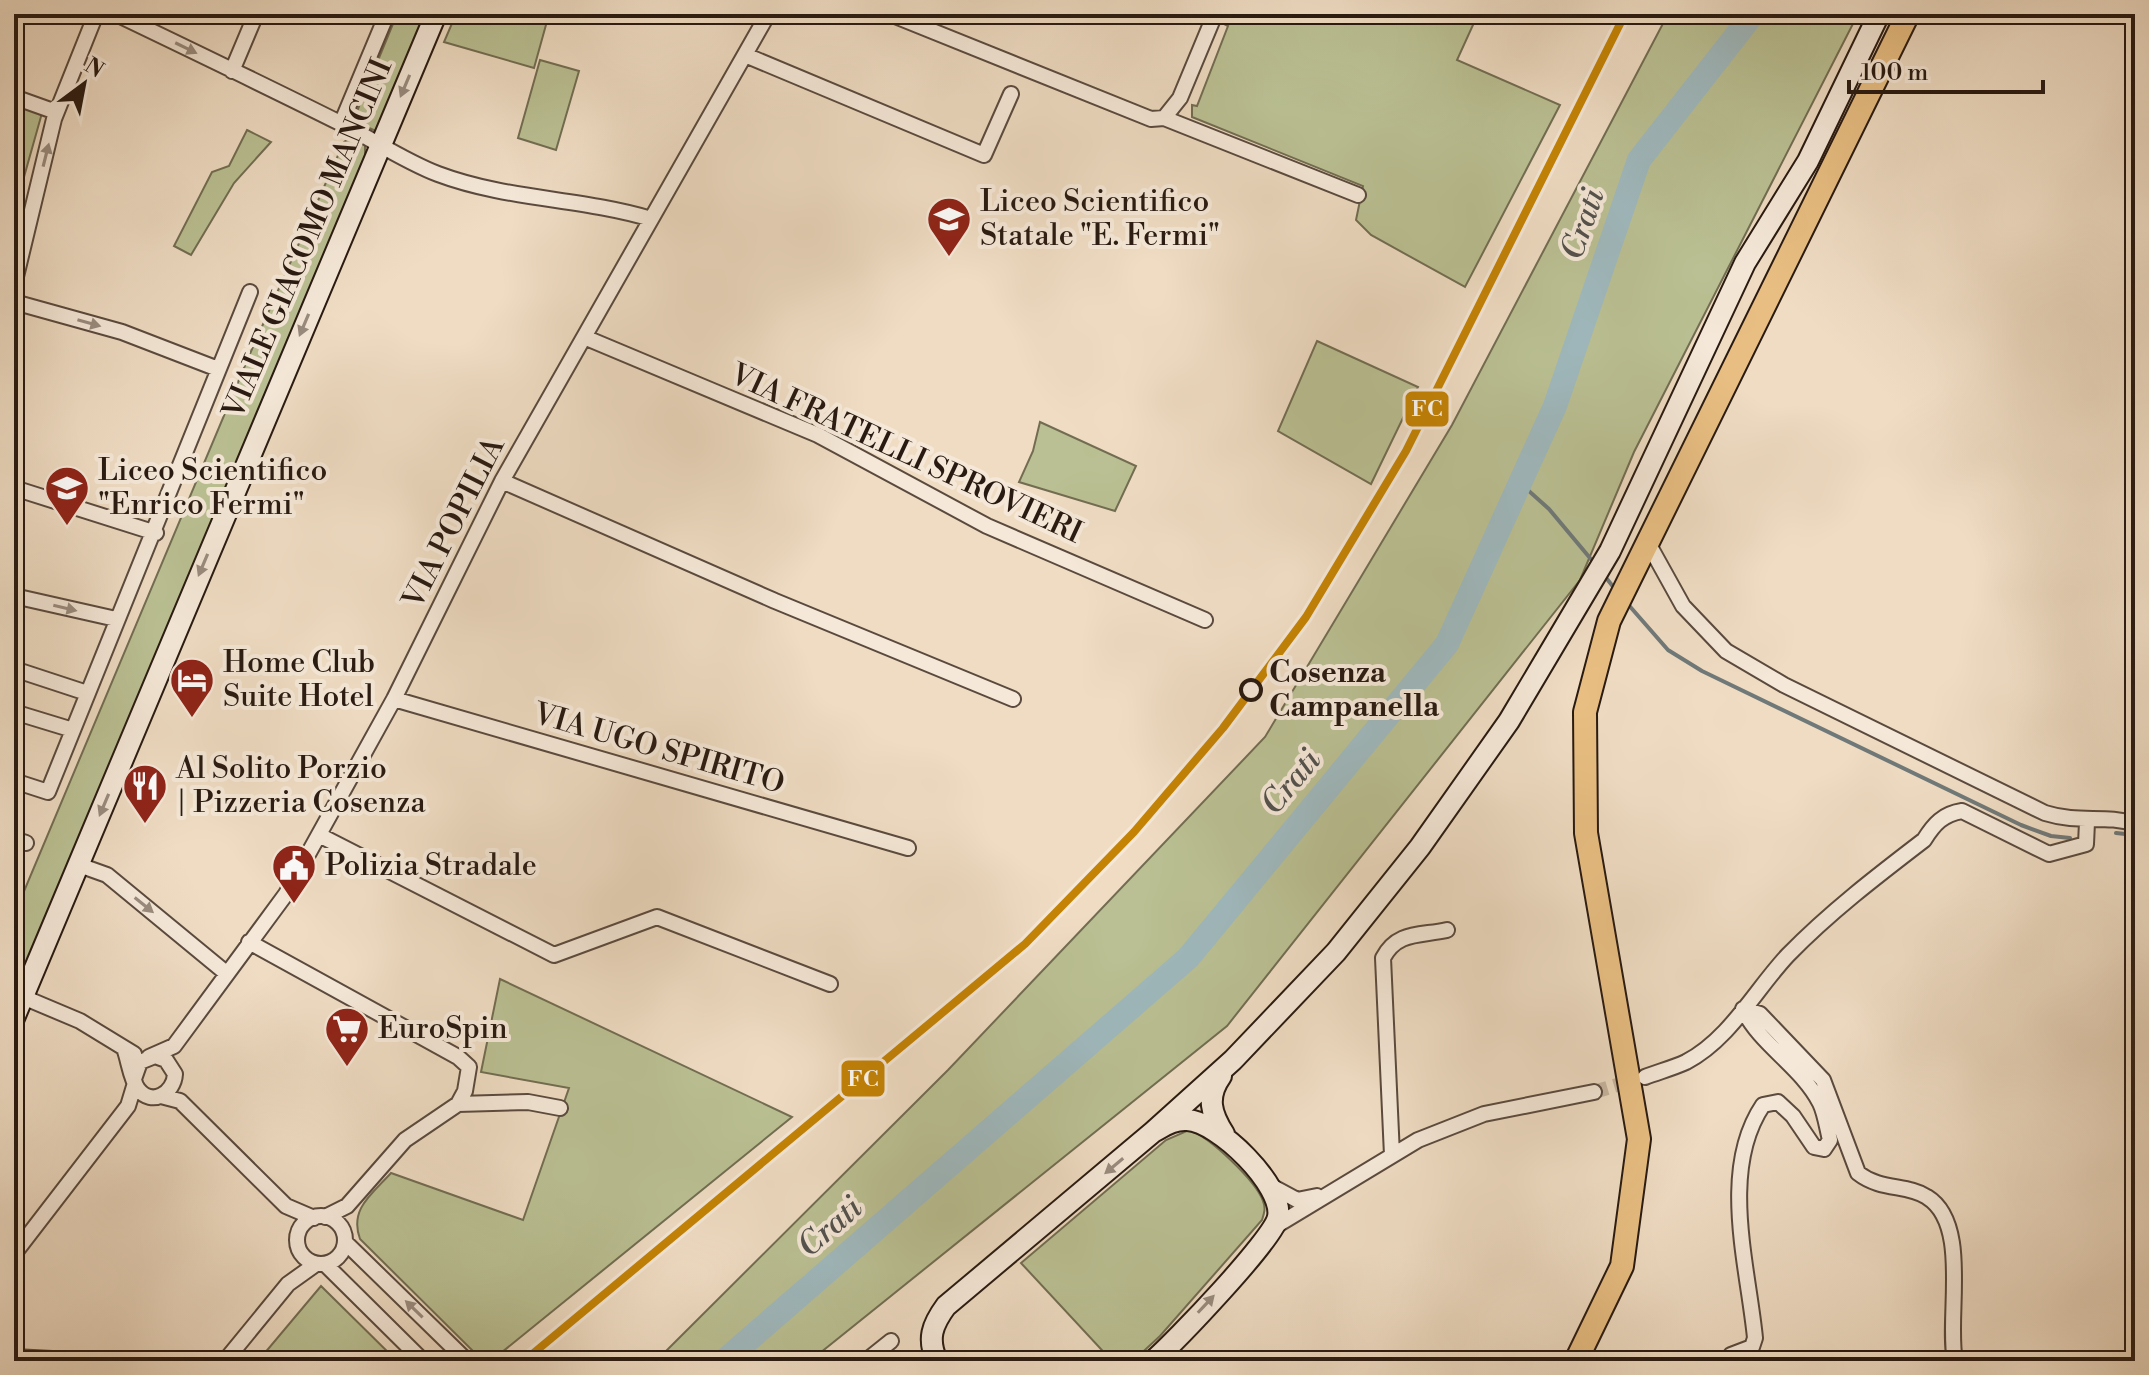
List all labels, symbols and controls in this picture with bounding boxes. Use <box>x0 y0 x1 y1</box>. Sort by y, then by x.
one-way arrow <box>174 41 197 55</box>
north arrow <box>44 44 124 124</box>
scale bar <box>1849 44 2043 94</box>
text: N <box>79 52 109 85</box>
street label: VIALE GIACOMO MANCINI <box>214 53 401 426</box>
text: 100 m <box>1861 58 1928 88</box>
one-way arrow <box>399 74 412 98</box>
one-way arrow <box>40 142 52 167</box>
place label: Liceo Scientifico Statale "E. Fermi" <box>980 183 1220 255</box>
water label: Crati <box>1552 183 1614 265</box>
school or university icon: Liceo Scientifico Statale "E. Fermi" <box>925 195 973 258</box>
one-way arrow <box>297 313 310 337</box>
one-way arrow <box>77 317 102 329</box>
street label: VIA FRATELLI SPROVIERI <box>723 355 1088 553</box>
line badge: FC <box>1404 390 1450 428</box>
text: FC <box>1411 396 1443 423</box>
street label: VIA POPILIA <box>394 430 514 616</box>
place label: Liceo Scientifico "Enrico Fermi" <box>98 452 327 524</box>
school or university icon: Liceo Scientifico "Enrico Fermi" <box>43 464 91 527</box>
one-way arrow <box>197 553 210 577</box>
one-way arrow <box>53 602 78 614</box>
place label: Home Club Suite Hotel <box>223 644 375 716</box>
place label: Cosenza Campanella <box>1269 654 1440 726</box>
hotel icon: Home Club Suite Hotel <box>168 656 216 719</box>
marker: Cosenza Campanella <box>1240 679 1262 701</box>
street label: VIA UGO SPIRITO <box>528 695 789 803</box>
water label: Crati <box>1252 741 1330 823</box>
place label: Al Solito Porzio | Pizzeria Cosenza <box>175 750 426 822</box>
restaurant icon: Al Solito Porzio | Pizzeria Cosenza <box>121 762 169 825</box>
one-way arrow <box>97 793 110 817</box>
public building icon: Polizia Stradale <box>270 842 318 905</box>
place label: Polizia Stradale <box>325 847 537 885</box>
one-way arrow <box>134 896 154 913</box>
supermarket icon: EuroSpin <box>323 1005 371 1068</box>
place label: EuroSpin <box>378 1010 508 1048</box>
line badge: FC <box>840 1059 886 1098</box>
text: FC <box>847 1066 879 1093</box>
one-way arrow <box>1104 1156 1124 1174</box>
water label: Crati <box>789 1188 871 1266</box>
one-way arrow <box>1197 1295 1215 1314</box>
one-way arrow <box>405 1300 424 1319</box>

